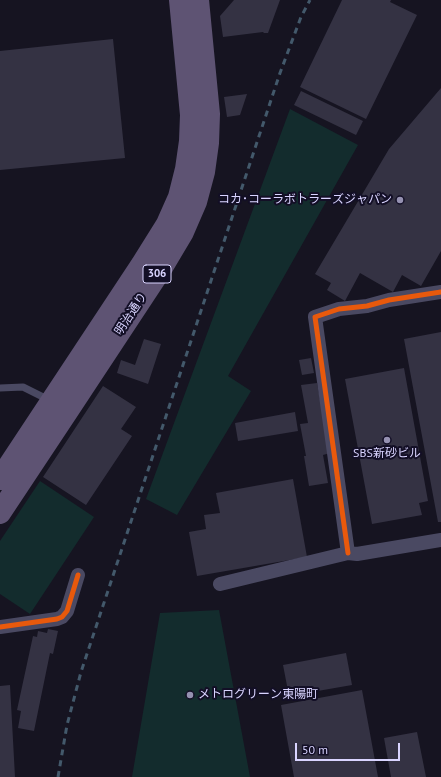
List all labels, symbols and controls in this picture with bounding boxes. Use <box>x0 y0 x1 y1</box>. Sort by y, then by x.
place label: コカ･コーラボトラーズジャパン <box>218 193 392 207</box>
marker: コカ･コーラボトラーズジャパン <box>395 195 405 205</box>
road number: 306 <box>143 265 171 283</box>
street label: 明治通り <box>112 290 150 338</box>
marker: SBS新砂ビル <box>382 435 392 445</box>
place label: SBS新砂ビル <box>353 447 421 461</box>
place label: メトログリーン東陽町 <box>198 688 318 702</box>
marker: メトログリーン東陽町 <box>185 690 195 700</box>
scale bar <box>297 735 402 761</box>
text: 50 m <box>302 742 328 757</box>

